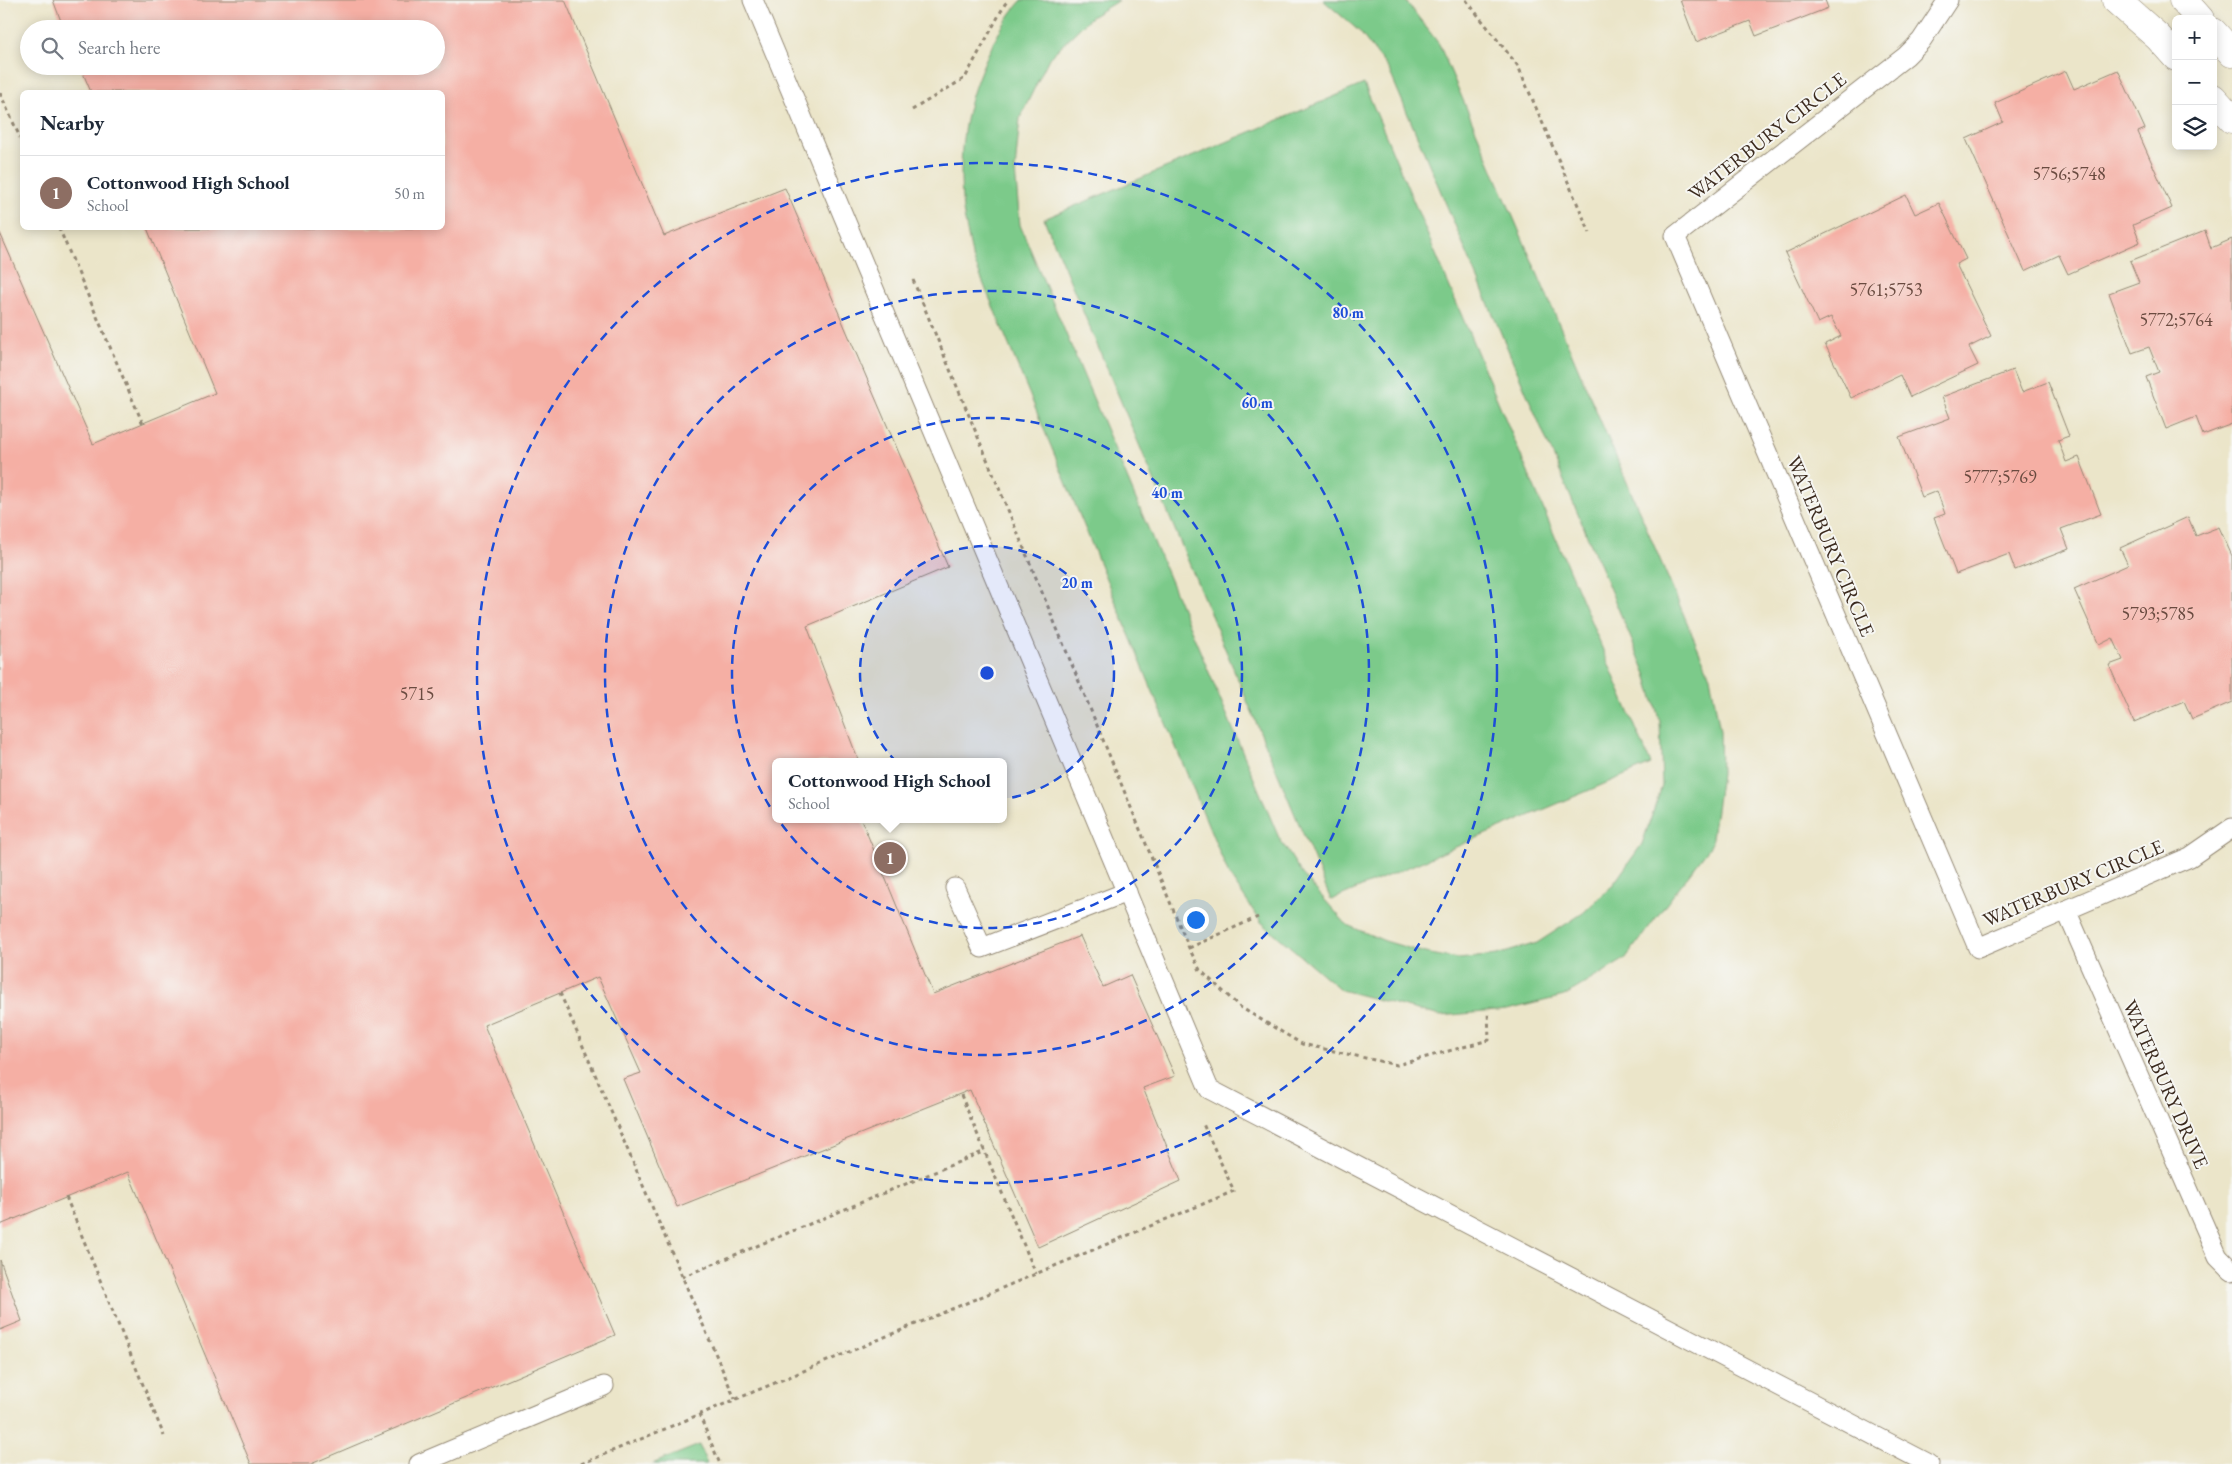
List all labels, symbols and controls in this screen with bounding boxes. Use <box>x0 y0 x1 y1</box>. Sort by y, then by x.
map controls <box>2172 15 2217 150</box>
button: + <box>2172 15 2217 60</box>
search box <box>20 20 445 75</box>
icon: search <box>38 34 66 62</box>
text: Search here <box>78 35 160 60</box>
button: − <box>2172 60 2217 105</box>
street label: WATERBURY CIRCLE <box>1683 66 1851 206</box>
button: layers <box>2172 105 2217 150</box>
text: Nearby <box>40 109 104 136</box>
house number: 5756;5748 <box>2032 162 2106 185</box>
text: Cottonwood High School <box>87 170 290 195</box>
text: 1 <box>52 183 60 204</box>
text: 50 m <box>394 183 425 204</box>
text: School <box>87 195 129 216</box>
house number: 5761;5753 <box>1849 278 1923 301</box>
text: 80 m <box>1332 303 1364 322</box>
house number: 5772;5764 <box>2139 308 2213 331</box>
text: 60 m <box>1241 393 1273 412</box>
street label: WATERBURY CIRCLE <box>1781 452 1881 640</box>
house number: 5777;5769 <box>1963 465 2037 488</box>
text: 40 m <box>1151 483 1183 502</box>
text: 20 m <box>1061 573 1093 592</box>
house number: 5793;5785 <box>2121 602 2195 625</box>
centre of rings <box>978 664 996 682</box>
house number: 5715 <box>400 682 434 705</box>
popup <box>772 758 1007 823</box>
text: Cottonwood High School <box>788 768 991 793</box>
text: School <box>788 793 830 814</box>
street label: WATERBURY CIRCLE <box>1979 833 2167 933</box>
pin: 1 <box>874 839 906 877</box>
your location <box>1183 907 1209 933</box>
street label: WATERBURY DRIVE <box>2117 995 2215 1173</box>

